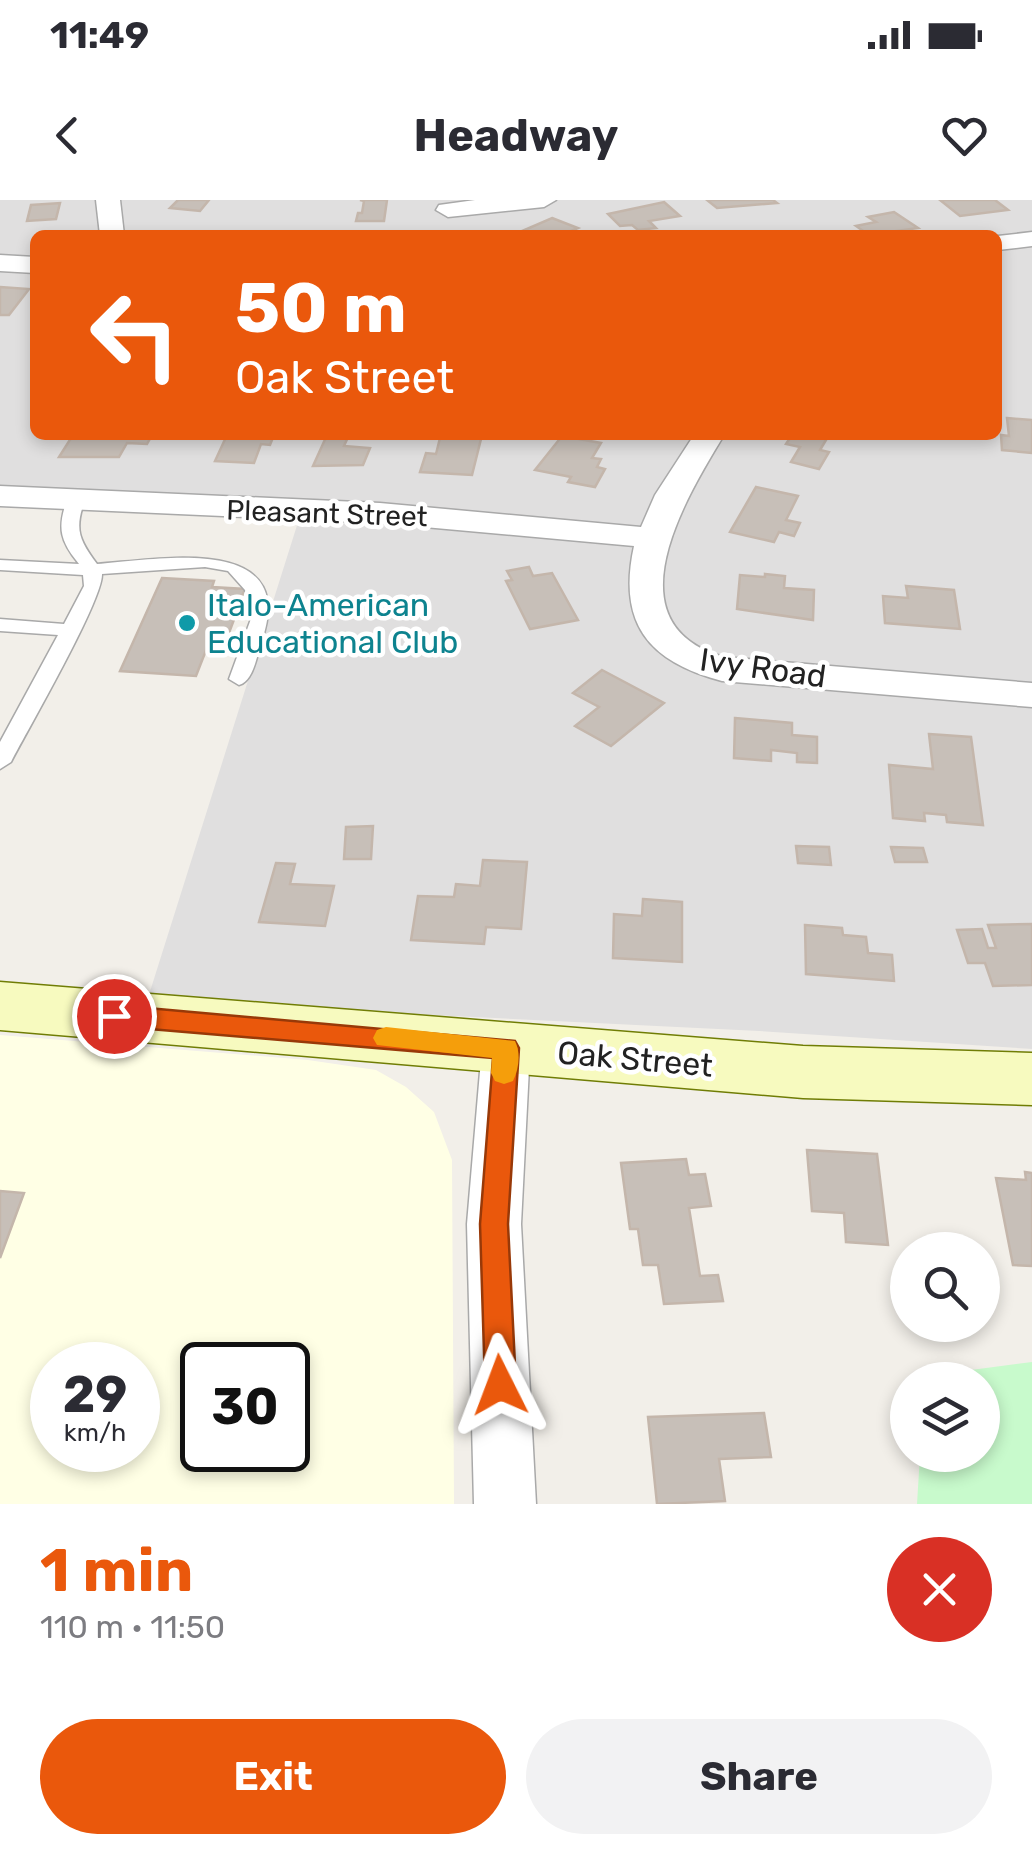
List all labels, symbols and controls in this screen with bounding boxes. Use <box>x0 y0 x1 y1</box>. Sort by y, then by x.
text: 11:49 <box>50 12 149 58</box>
icon: back <box>40 108 95 163</box>
icon: heart <box>937 108 992 163</box>
text: Headway <box>414 109 618 162</box>
text: 50 m <box>235 267 407 350</box>
icon: left <box>70 270 200 400</box>
text: Oak Street <box>235 351 454 404</box>
street label: Pleasant Street <box>226 493 428 534</box>
place label: Italo-American Educational Club <box>207 586 458 661</box>
marker: Italo-American Educational Club <box>176 612 198 634</box>
street label: Ivy Road <box>697 640 829 696</box>
pin <box>72 974 157 1059</box>
icon: arrive <box>87 989 142 1044</box>
street label: Oak Street <box>556 1033 714 1085</box>
map controls <box>890 1232 1000 1472</box>
button: search <box>890 1232 1000 1342</box>
position arrow <box>448 1333 552 1437</box>
speed limit sign: 30 <box>180 1342 310 1472</box>
button: layers <box>890 1362 1000 1472</box>
text: 29 <box>63 1365 127 1425</box>
text: km/h <box>64 1418 126 1447</box>
text: 1 min <box>40 1535 193 1606</box>
button: close <box>887 1537 992 1642</box>
text: 110 m · 11:50 <box>40 1608 225 1646</box>
button: Exit <box>40 1719 506 1834</box>
button: Share <box>526 1719 992 1834</box>

